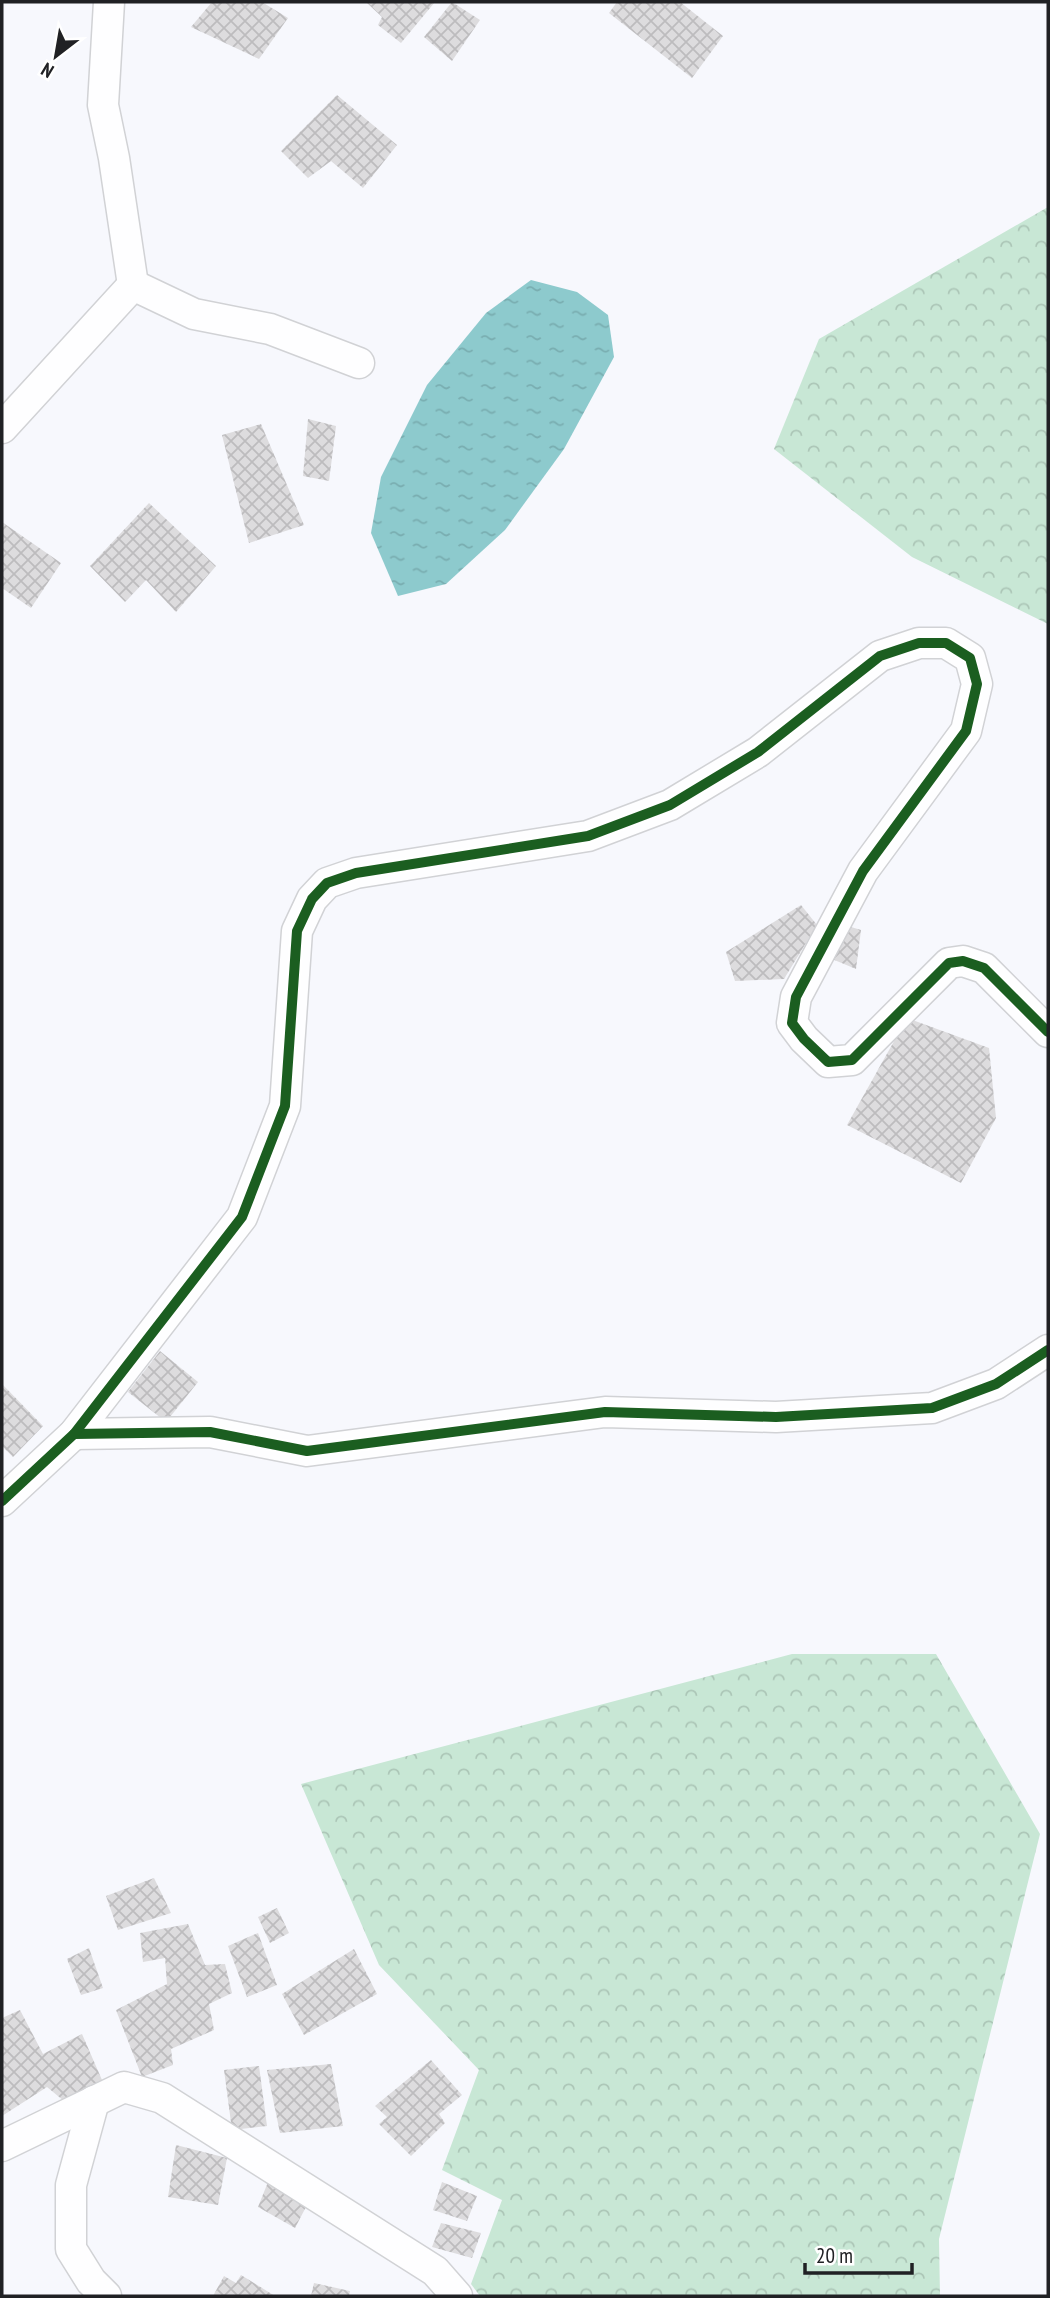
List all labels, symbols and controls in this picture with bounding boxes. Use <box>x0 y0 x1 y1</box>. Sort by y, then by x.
north arrow <box>21 21 91 91</box>
text: N <box>37 58 58 84</box>
scale bar <box>805 2232 912 2276</box>
text: 20 m <box>816 2242 853 2269</box>

